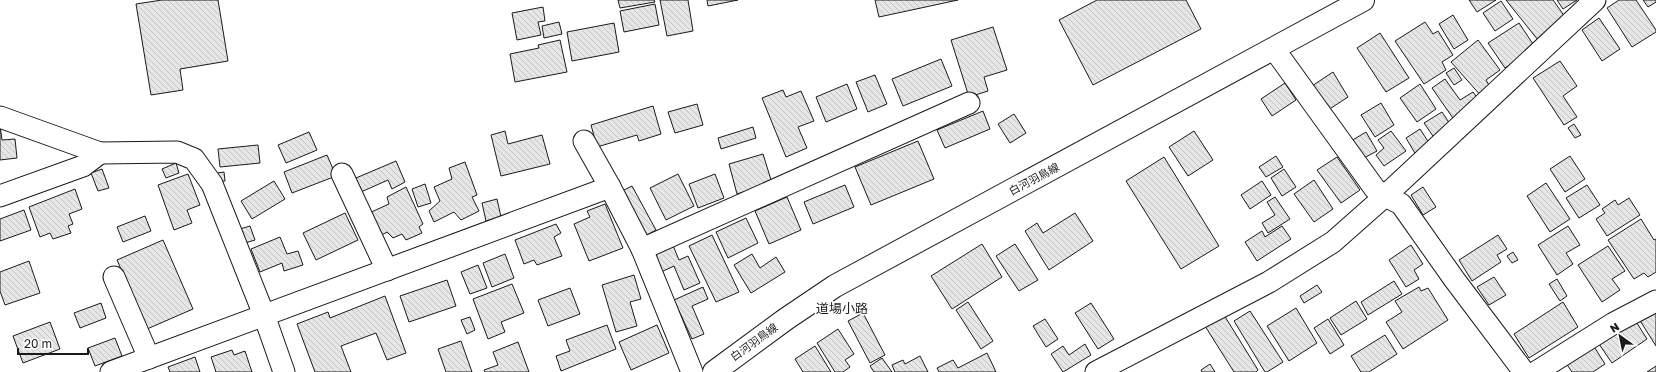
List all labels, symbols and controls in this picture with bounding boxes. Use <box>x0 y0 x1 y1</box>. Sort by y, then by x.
street label: 白河羽鳥線 <box>1006 160 1061 197</box>
district label: 道場小路 <box>816 300 868 316</box>
north arrow <box>1600 316 1640 356</box>
text: N <box>1607 319 1621 335</box>
street label: 白河羽鳥線 <box>728 320 780 363</box>
scale bar <box>18 330 88 356</box>
text: 20 m <box>24 336 52 351</box>

